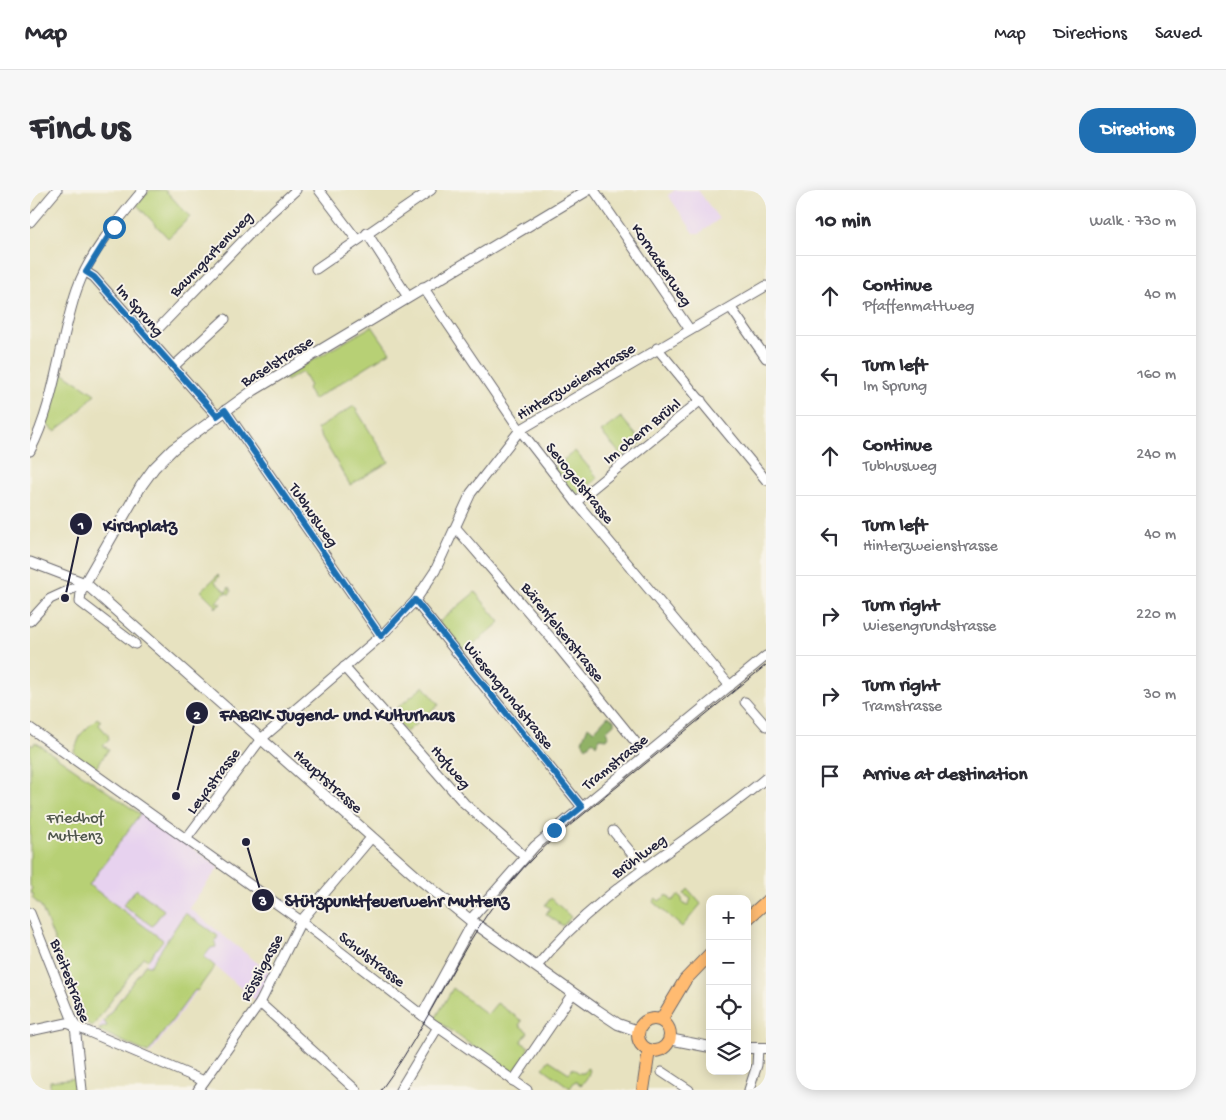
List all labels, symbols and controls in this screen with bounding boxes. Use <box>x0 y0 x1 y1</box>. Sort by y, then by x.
text: Map <box>25 20 67 49</box>
text: Map <box>994 24 1026 45</box>
text: Directions <box>1054 24 1127 45</box>
text: Saved <box>1155 24 1201 45</box>
button: Directions <box>1079 108 1196 153</box>
text: Find us <box>30 110 130 151</box>
street label: Baumgartenweg <box>166 209 258 303</box>
text: 10 min <box>816 210 871 235</box>
text: Walk · 730 m <box>1089 213 1176 232</box>
route start <box>103 216 126 239</box>
street label: Kornackerweg <box>626 221 695 311</box>
text: Continue <box>863 275 932 298</box>
street label: Im Sprung <box>110 281 167 342</box>
icon: ahead <box>816 282 844 310</box>
text: 40 m <box>1144 286 1176 305</box>
text: Pfaffenmattweg <box>863 298 974 317</box>
street label: Baselstrasse <box>237 333 318 393</box>
street label: Hinterzweienstrasse <box>514 340 640 426</box>
text: Turn left <box>863 355 927 378</box>
icon: left <box>816 362 844 390</box>
text: 160 m <box>1137 366 1176 385</box>
text: Im Sprung <box>863 378 927 397</box>
street label: Im obern Brühl <box>600 396 686 470</box>
text: Continue <box>863 435 932 458</box>
street label: Sevogelstrasse <box>540 440 617 529</box>
icon: ahead <box>816 442 844 470</box>
text: 240 m <box>1136 446 1176 465</box>
text: Tubhusweg <box>863 458 937 477</box>
street label: Tubhusweg <box>283 479 341 552</box>
callout: Kirchplatz <box>68 508 187 541</box>
text: Turn left <box>863 515 927 538</box>
text: 1 <box>77 517 84 535</box>
text: Kirchplatz <box>102 517 178 538</box>
icon: left <box>816 522 844 550</box>
text: 40 m <box>1144 526 1176 545</box>
text: Hinterzweienstrasse <box>863 538 998 557</box>
street label: Bärenfelserstrasse <box>515 579 608 687</box>
text: Turn right <box>863 595 939 618</box>
icon: right <box>816 602 844 630</box>
text: 220 m <box>1136 606 1176 625</box>
text: Wiesengrundstrasse <box>863 618 996 637</box>
street label: Wiesengrundstrasse <box>458 638 557 755</box>
text: Turn right <box>863 675 939 698</box>
icon: right <box>816 682 844 710</box>
text: 30 m <box>1143 686 1176 705</box>
callout: FABRIK Jugend- und Kulturhaus <box>184 697 464 730</box>
text: Tramstrasse <box>863 698 942 717</box>
text: FABRIK Jugend- und Kulturhaus <box>219 706 456 727</box>
text: 2 <box>193 707 201 725</box>
street label: Tramstrasse <box>579 731 653 797</box>
street label: Hofweg <box>425 742 474 794</box>
street label: Leyastrasse <box>184 745 246 819</box>
street label: Hauptstrasse <box>288 746 366 819</box>
icon: arrive <box>816 762 844 790</box>
text: Arrive at destination <box>863 764 1027 787</box>
park label: Friedhof Muttenz <box>46 810 104 847</box>
route end <box>543 819 566 842</box>
street label: Brühlweg <box>608 832 671 885</box>
callout: Stützpunktfeuerwehr Muttenz <box>250 883 520 916</box>
text: Stützpunktfeuerwehr Muttenz <box>285 892 510 913</box>
text: 3 <box>258 893 267 911</box>
map controls <box>706 895 751 1075</box>
button: + <box>706 895 751 940</box>
street label: Schulstrasse <box>334 929 409 993</box>
street label: Rössligasse <box>237 931 289 1006</box>
street label: Breitestrasse <box>44 936 94 1026</box>
button: − <box>706 940 751 985</box>
button: locate <box>706 985 751 1030</box>
button: layers <box>706 1030 751 1075</box>

